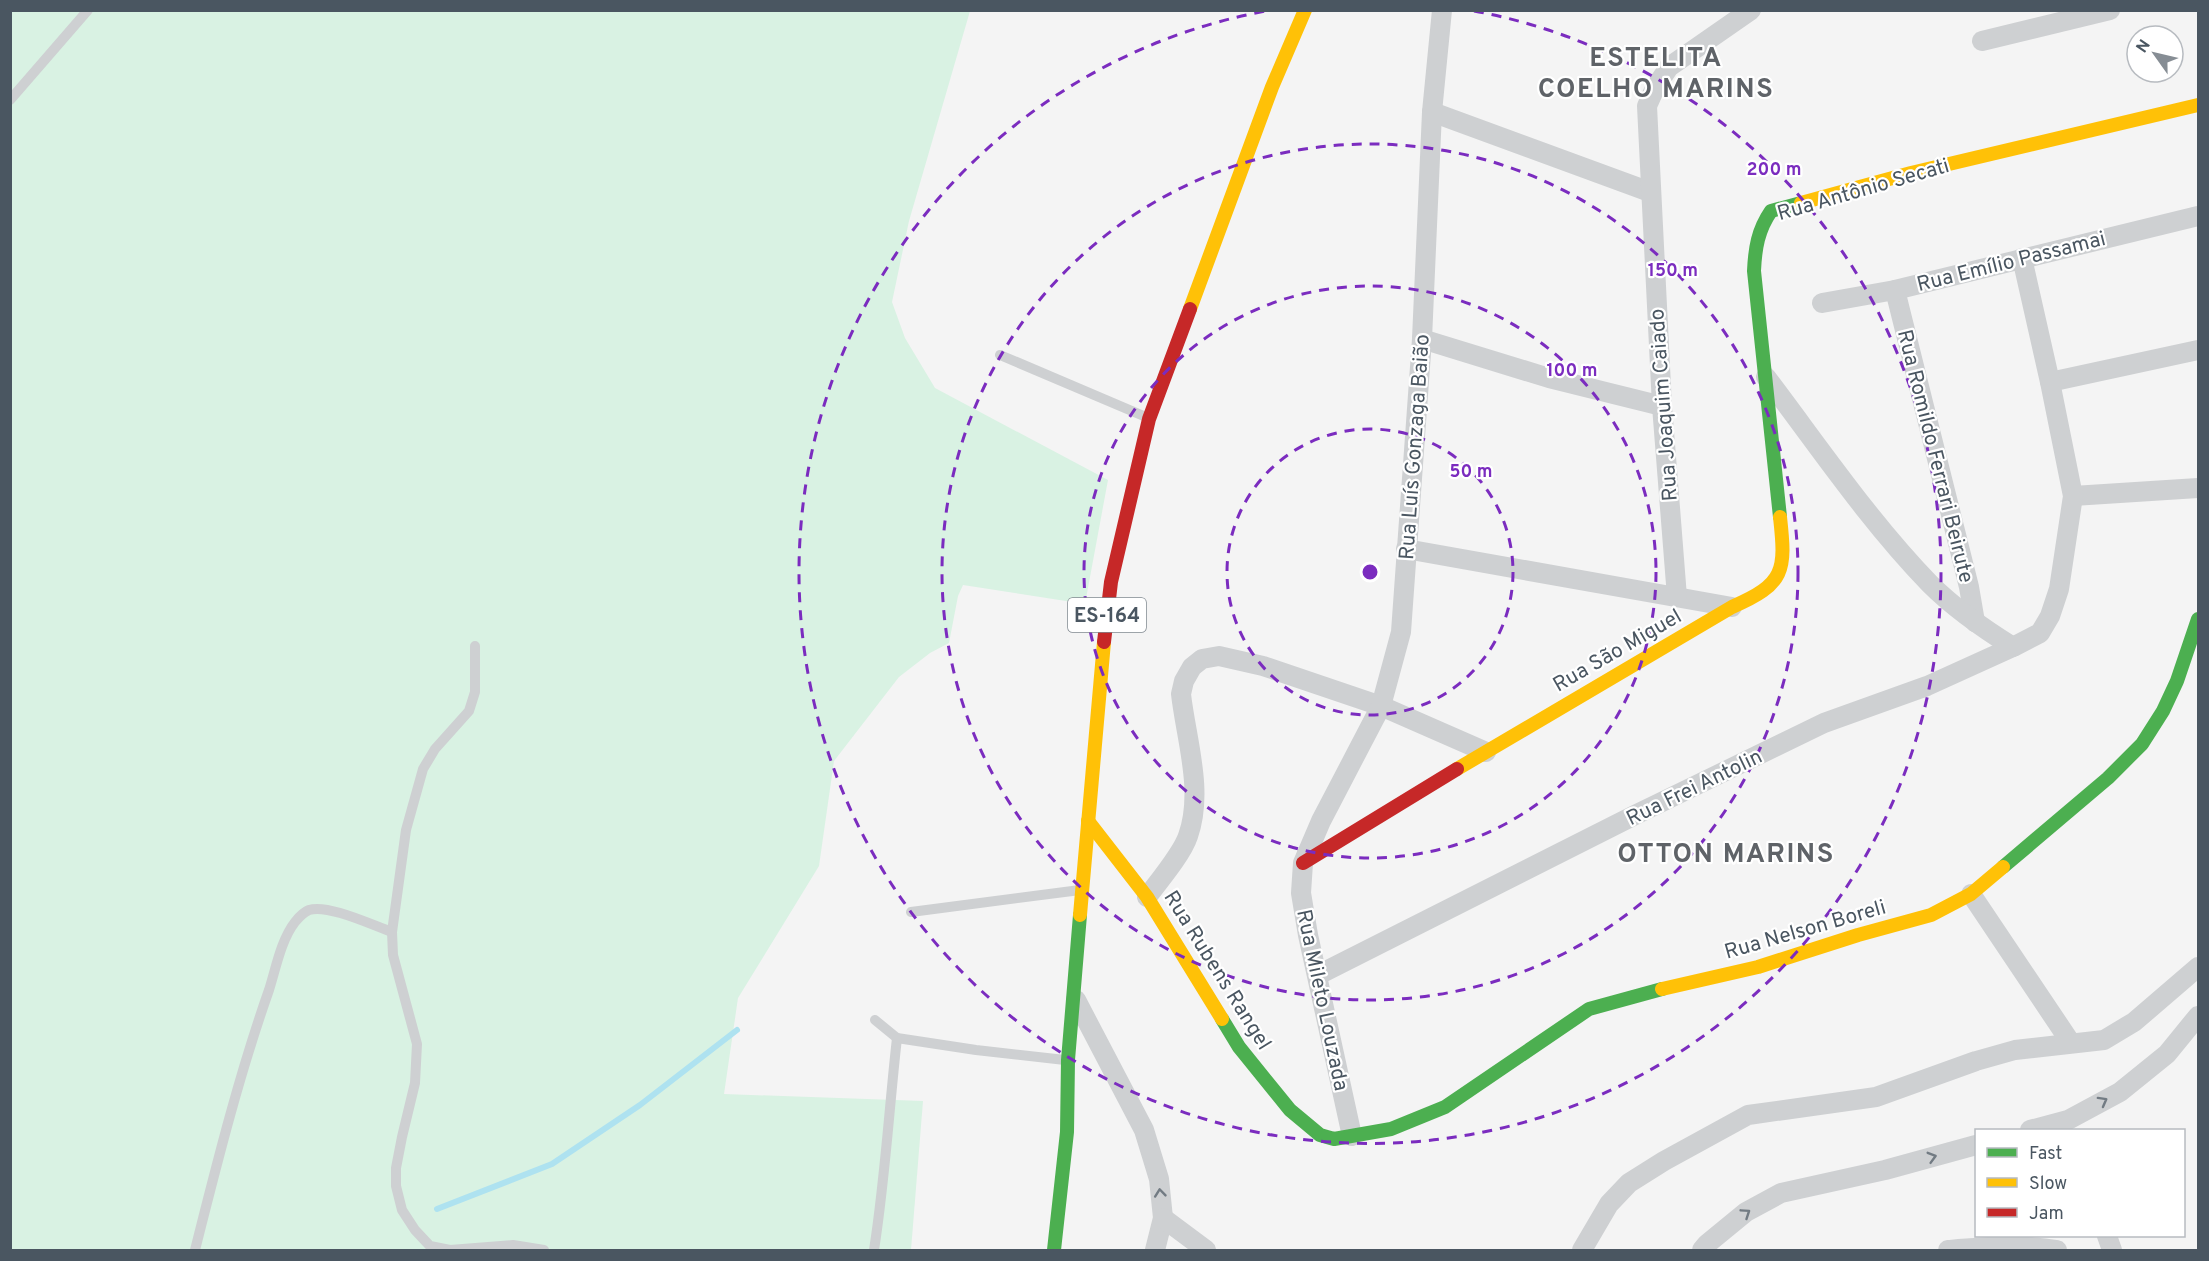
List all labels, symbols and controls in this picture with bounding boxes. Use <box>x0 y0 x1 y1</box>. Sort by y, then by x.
north arrow <box>2125 24 2185 84</box>
text: N <box>2133 36 2156 57</box>
district label: ESTELITA COELHO MARINS <box>1538 42 1774 107</box>
street label: Rua Antônio Secati <box>1774 153 1953 228</box>
text: 200 m <box>1746 159 1802 182</box>
street label: Rua Emílio Passamai <box>1914 226 2109 299</box>
text: 150 m <box>1648 260 1698 283</box>
street label: Rua Joaquim Caiado <box>1644 308 1685 502</box>
street label: Rua Romildo Ferrari Beirute <box>1890 327 1979 586</box>
street label: Rua Luís Gonzaga Baião <box>1394 333 1437 561</box>
text: 100 m <box>1546 360 1598 383</box>
text: 50 m <box>1449 461 1493 484</box>
centre of rings <box>1360 562 1380 582</box>
road number: ES-164 <box>1068 598 1146 632</box>
street label: Rua São Miguel <box>1548 603 1687 699</box>
street label: Rua Frei Antolin <box>1622 744 1767 833</box>
district label: OTTON MARINS <box>1617 838 1835 872</box>
street label: Rua Rubens Rangel <box>1157 886 1277 1056</box>
street label: Rua Nelson Boreli <box>1722 894 1889 966</box>
street label: Rua Mileto Louzada <box>1289 907 1354 1094</box>
one-way arrow <box>2097 1097 2107 1108</box>
legend <box>1975 1129 2185 1237</box>
text: Fast <box>2029 1143 2062 1166</box>
one-way arrow <box>1926 1152 1937 1164</box>
text: Slow <box>2029 1173 2067 1196</box>
one-way arrow <box>1154 1188 1167 1198</box>
text: Jam <box>2029 1203 2064 1226</box>
one-way arrow <box>1740 1209 1751 1220</box>

